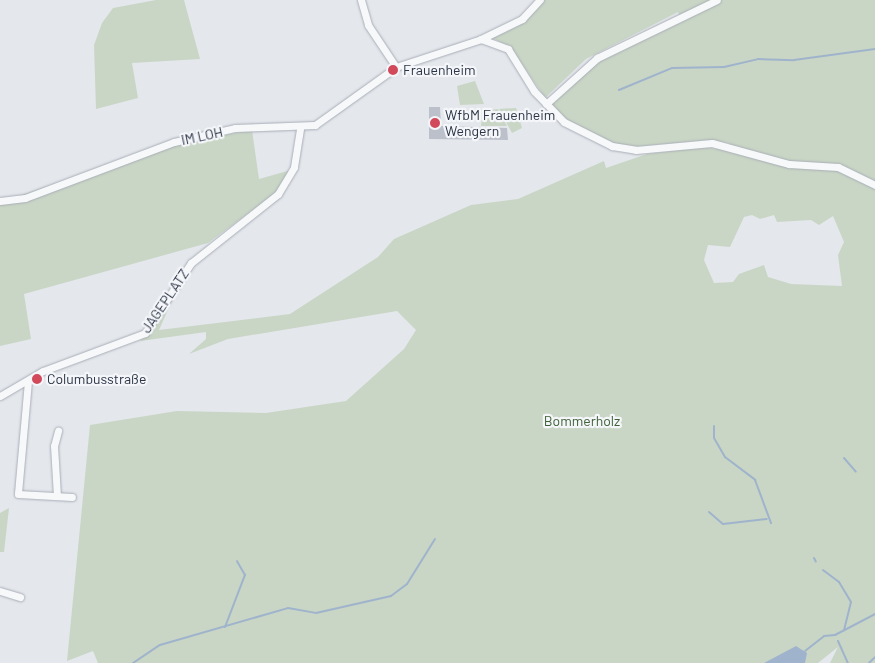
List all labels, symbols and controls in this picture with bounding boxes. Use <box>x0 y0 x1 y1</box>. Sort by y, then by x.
place label: Frauenheim <box>403 62 476 78</box>
marker: Frauenheim <box>387 64 399 76</box>
place label: WfbM Frauenheim Wengern <box>445 107 555 140</box>
marker: WfbM Frauenheim Wengern <box>429 117 441 129</box>
street label: IM LOH <box>180 123 224 149</box>
street label: JAGEPLATZ <box>138 266 192 336</box>
place label: Columbusstraße <box>47 371 146 387</box>
marker: Columbusstraße <box>31 373 43 385</box>
park label: Bommerholz <box>544 413 620 429</box>

